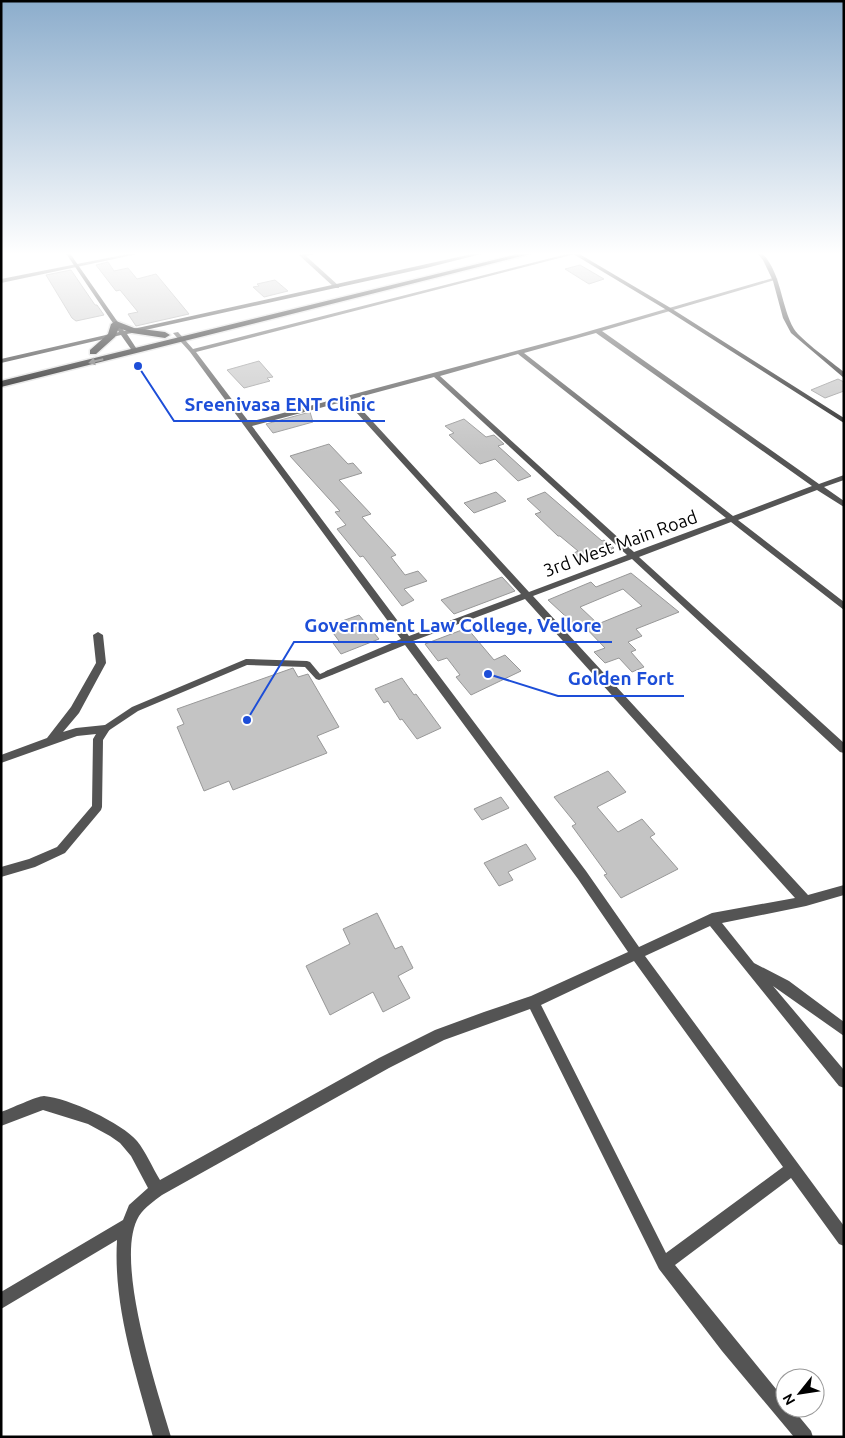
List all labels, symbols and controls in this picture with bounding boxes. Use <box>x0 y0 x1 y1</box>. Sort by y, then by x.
one-way arrow <box>89 357 104 365</box>
callout: Sreenivasa ENT Clinic <box>174 387 385 421</box>
text: Sreenivasa ENT Clinic <box>185 393 375 415</box>
street label: 3rd West Main Road <box>540 506 700 580</box>
callout: Government Law College, Vellore <box>294 608 612 642</box>
text: Government Law College, Vellore <box>304 614 602 636</box>
callout: Golden Fort <box>558 662 684 696</box>
text: Golden Fort <box>568 667 674 689</box>
north arrow <box>775 1368 825 1418</box>
text: N <box>779 1391 798 1408</box>

